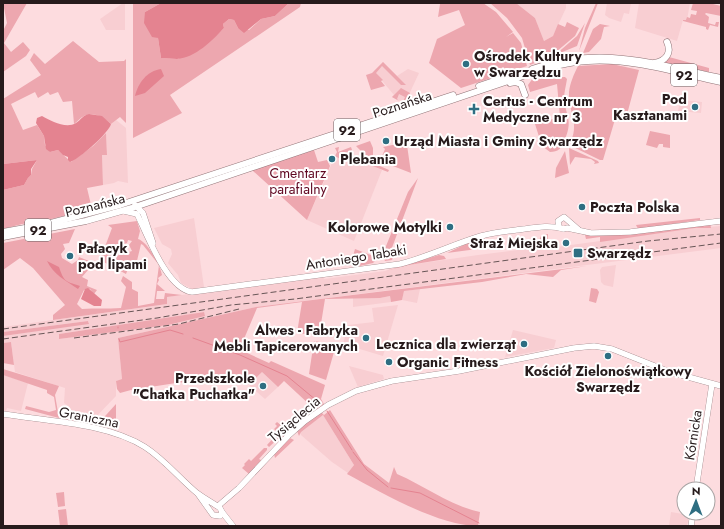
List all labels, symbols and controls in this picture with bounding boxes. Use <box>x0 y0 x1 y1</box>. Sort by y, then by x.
place label: Ośrodek Kultury w Swarzędzu <box>473 46 582 82</box>
marker: Ośrodek Kultury w Swarzędzu <box>461 59 471 69</box>
road number: 92 <box>671 64 697 86</box>
street label: Poznańska <box>370 85 434 123</box>
place label: Pod Kasztanami <box>613 89 687 125</box>
place label: Certus - Centrum Medyczne nr 3 <box>483 91 593 127</box>
marker: Pod Kasztanami <box>690 102 700 112</box>
marker: Certus - Centrum Medyczne nr 3 <box>468 103 480 115</box>
road number: 92 <box>334 119 360 141</box>
place label: Urząd Miasta i Gminy Swarzędz <box>394 131 603 151</box>
marker: Urząd Miasta i Gminy Swarzędz <box>381 136 391 146</box>
place label: Plebania <box>340 149 396 169</box>
marker: Plebania <box>327 154 337 164</box>
park label: Cmentarz parafialny <box>269 163 327 199</box>
street label: Poznańska <box>63 188 127 222</box>
place label: Poczta Polska <box>590 197 679 217</box>
marker: Poczta Polska <box>577 202 587 212</box>
place label: Kolorowe Motylki <box>328 217 442 237</box>
road number: 92 <box>25 219 51 241</box>
marker: Kolorowe Motylki <box>445 222 455 232</box>
place label: Straż Miejska <box>470 233 558 253</box>
place label: Pałacyk pod lipami <box>78 238 147 274</box>
marker: Straż Miejska <box>561 238 571 248</box>
street label: Antoniego Tabaki <box>304 239 408 275</box>
place label: Swarzędz <box>587 243 652 263</box>
marker: Swarzędz <box>572 247 584 259</box>
marker: Pałacyk pod lipami <box>65 251 75 261</box>
place label: Alwes - Fabryka Mebli Tapicerowanych <box>214 320 358 356</box>
marker: Alwes - Fabryka Mebli Tapicerowanych <box>361 333 371 343</box>
place label: Lecznica dla zwierząt <box>376 334 517 354</box>
marker: Lecznica dla zwierząt <box>519 339 529 349</box>
marker: Kościół Zielonoświątkowy Swarzędz <box>603 351 613 361</box>
place label: Organic Fitness <box>397 352 499 372</box>
marker: Organic Fitness <box>384 357 394 367</box>
place label: Kościół Zielonoświątkowy Swarzędz <box>524 361 692 397</box>
place label: Przedszkole "Chatka Puchatka" <box>133 368 255 404</box>
marker: Przedszkole "Chatka Puchatka" <box>258 381 268 391</box>
street label: Tysiąclecia <box>264 391 324 447</box>
street label: Graniczna <box>57 401 121 433</box>
street label: Kórnicka <box>679 408 707 462</box>
north arrow <box>676 481 716 521</box>
text: N <box>692 483 701 499</box>

